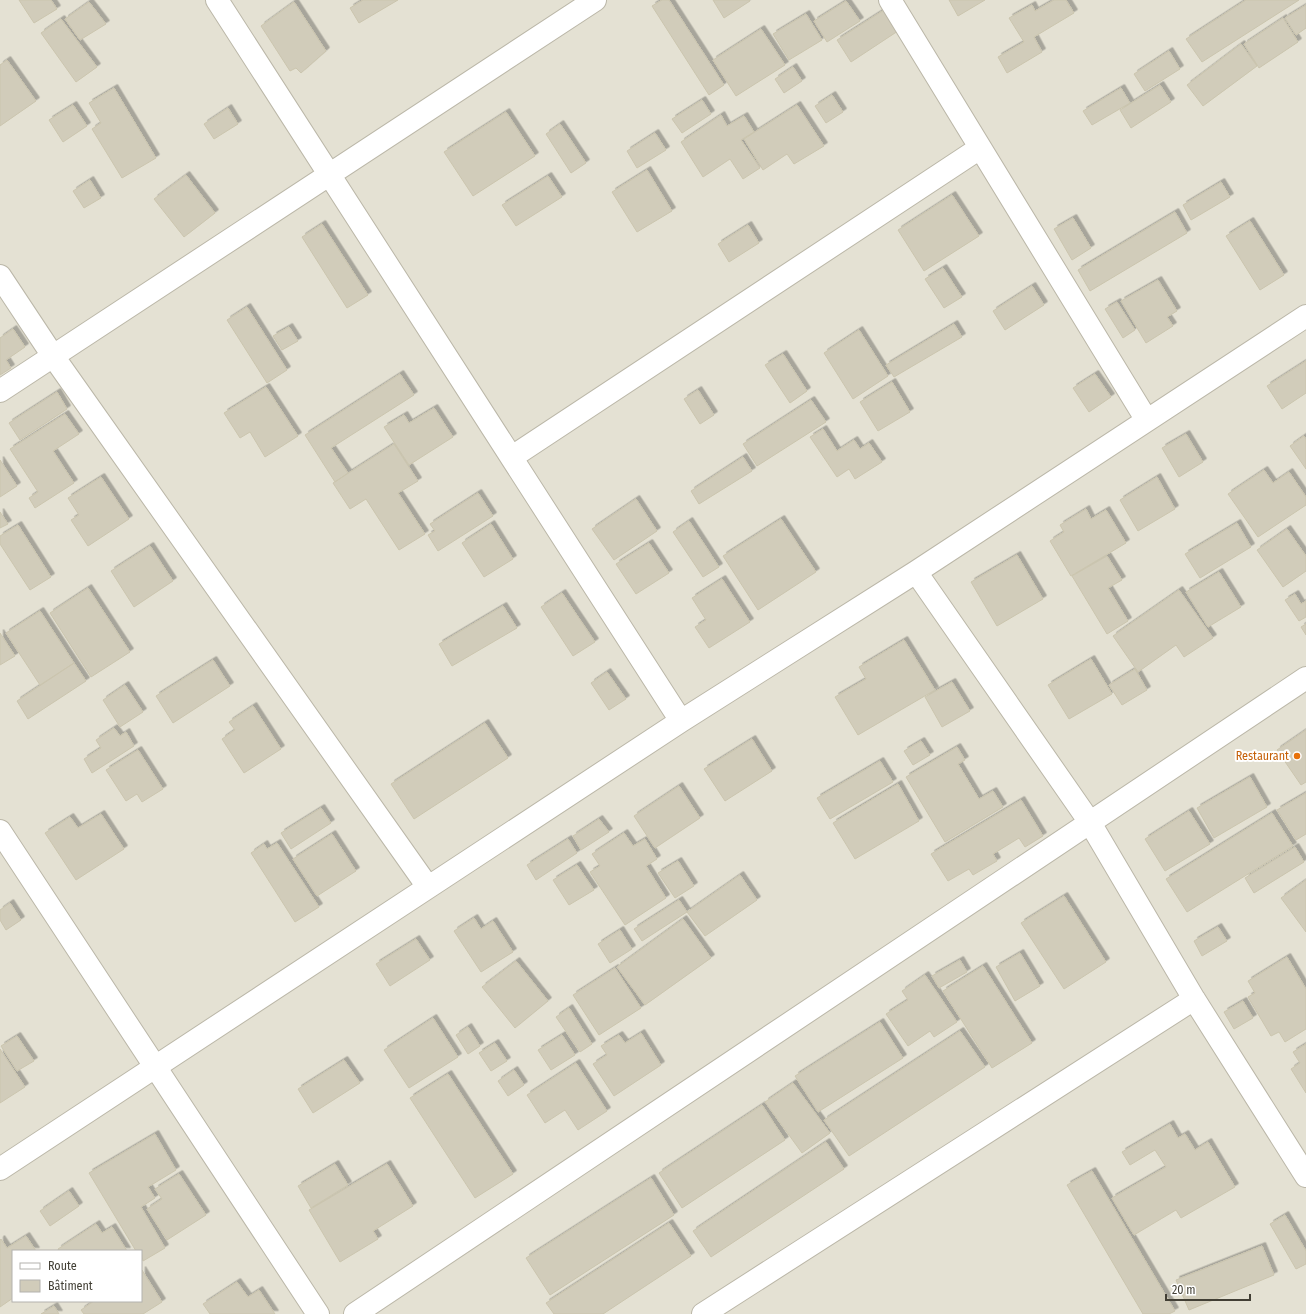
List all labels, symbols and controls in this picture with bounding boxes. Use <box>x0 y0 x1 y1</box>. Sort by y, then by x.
place label: Restaurant <box>1236 749 1289 763</box>
marker: Restaurant <box>1292 751 1302 761</box>
legend <box>12 1250 142 1302</box>
text: Route <box>48 1259 77 1273</box>
scale bar <box>1166 1276 1250 1302</box>
text: Bâtiment <box>48 1279 93 1293</box>
text: 20 m <box>1172 1283 1196 1297</box>

